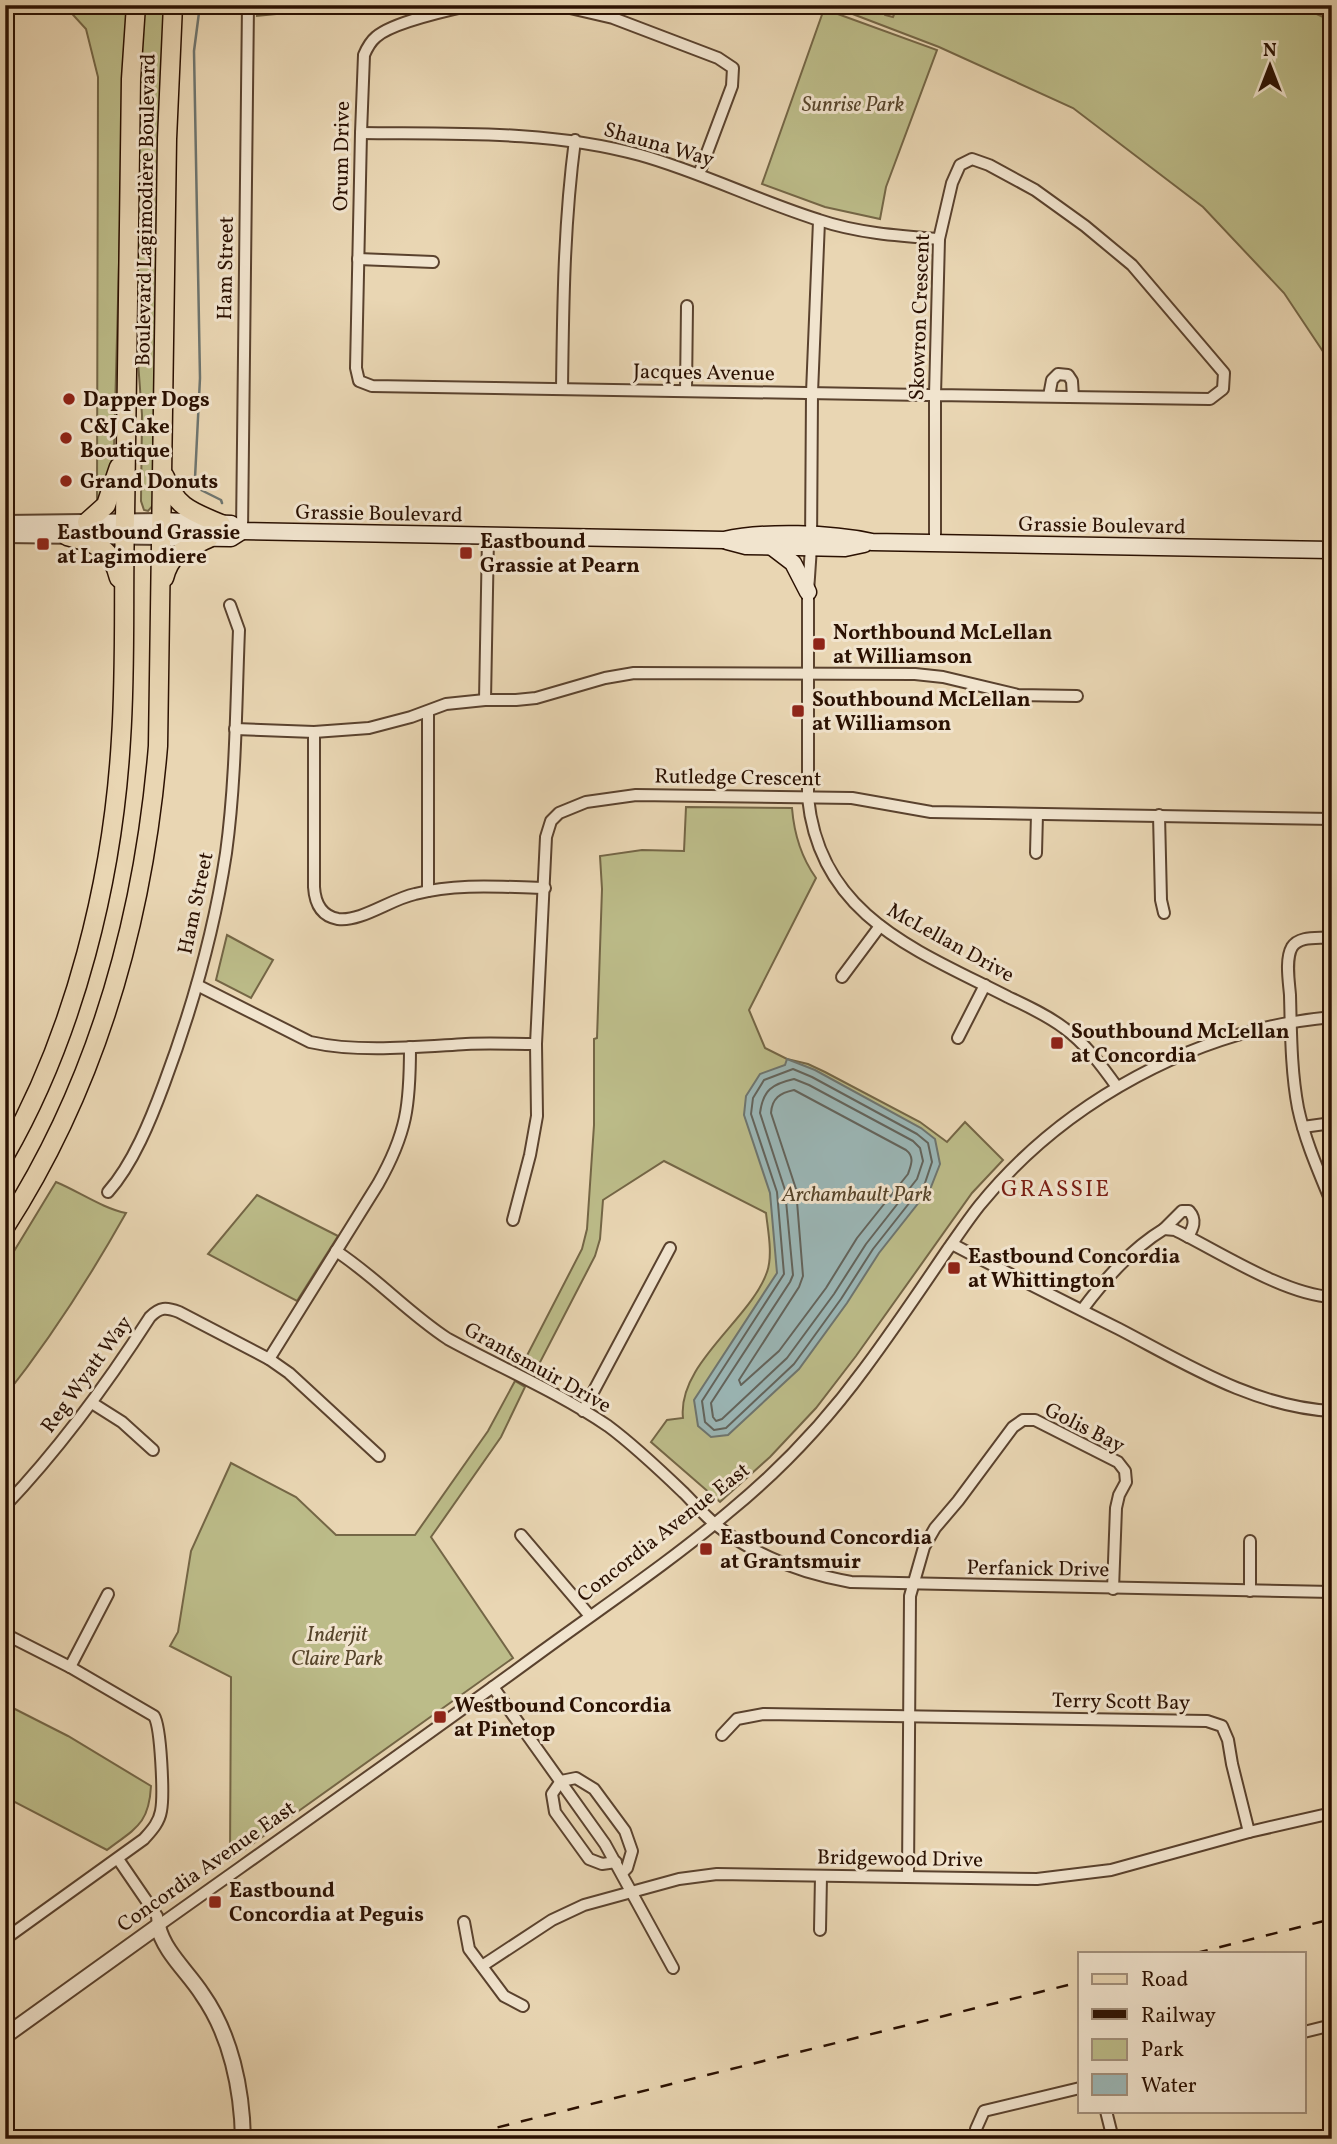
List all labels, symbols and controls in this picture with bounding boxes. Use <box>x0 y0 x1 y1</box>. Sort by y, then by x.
north arrow <box>1236 32 1306 102</box>
text: N <box>1263 38 1277 64</box>
street label: Boulevard Lagimodière Boulevard <box>129 53 164 367</box>
park label: Sunrise Park <box>802 91 905 120</box>
street label: Orum Drive <box>327 101 358 211</box>
street label: Shauna Way <box>600 116 718 175</box>
street label: Ham Street <box>211 216 242 320</box>
street label: Skowron Crescent <box>903 233 938 401</box>
street label: Jacques Avenue <box>633 358 775 389</box>
place label: Dapper Dogs <box>83 386 210 415</box>
marker: Dapper Dogs <box>61 391 77 407</box>
place label: C&J Cake Boutique <box>80 413 170 466</box>
marker: C&J Cake Boutique <box>58 430 74 446</box>
place label: Grand Donuts <box>80 468 218 497</box>
marker: Grand Donuts <box>58 473 74 489</box>
street label: Grassie Boulevard <box>295 499 463 530</box>
street label: Grassie Boulevard <box>1018 511 1186 542</box>
place label: Eastbound Grassie at Lagimodiere <box>57 519 240 572</box>
place label: Eastbound Grassie at Pearn <box>480 528 640 581</box>
marker: Eastbound Grassie at Lagimodiere <box>35 536 51 552</box>
marker: Eastbound Grassie at Pearn <box>458 545 474 561</box>
place label: Northbound McLellan at Williamson <box>833 619 1052 672</box>
marker: Northbound McLellan at Williamson <box>811 636 827 652</box>
place label: Southbound McLellan at Williamson <box>812 686 1031 739</box>
marker: Southbound McLellan at Williamson <box>790 703 806 719</box>
street label: Rutledge Crescent <box>654 763 822 794</box>
street label: Ham Street <box>171 849 221 957</box>
street label: McLellan Drive <box>881 896 1019 990</box>
place label: Southbound McLellan at Concordia <box>1071 1018 1290 1071</box>
marker: Southbound McLellan at Concordia <box>1049 1035 1065 1051</box>
district label: GRASSIE <box>1001 1174 1111 1206</box>
park label: Archambault Park <box>781 1181 932 1210</box>
place label: Eastbound Concordia at Whittington <box>968 1243 1180 1296</box>
marker: Eastbound Concordia at Whittington <box>946 1260 962 1276</box>
street label: Reg Wyatt Way <box>35 1310 140 1440</box>
street label: Grantsmuir Drive <box>458 1316 616 1421</box>
street label: Golis Bay <box>1039 1396 1130 1461</box>
street label: Concordia Avenue East <box>571 1457 756 1610</box>
place label: Eastbound Concordia at Grantsmuir <box>720 1524 932 1577</box>
marker: Eastbound Concordia at Grantsmuir <box>698 1541 714 1557</box>
street label: Perfanick Drive <box>966 1554 1110 1585</box>
park label: Inderjit Claire Park <box>291 1621 383 1674</box>
street label: Terry Scott Bay <box>1052 1687 1191 1718</box>
place label: Westbound Concordia at Pinetop <box>454 1692 672 1745</box>
marker: Westbound Concordia at Pinetop <box>432 1709 448 1725</box>
street label: Concordia Avenue East <box>112 1795 302 1940</box>
street label: Bridgewood Drive <box>817 1844 983 1875</box>
place label: Eastbound Concordia at Peguis <box>229 1877 424 1930</box>
marker: Eastbound Concordia at Peguis <box>207 1894 223 1910</box>
legend <box>1078 1952 1306 2112</box>
text: Road <box>1141 1966 1188 1995</box>
text: Railway <box>1141 2002 1217 2031</box>
text: Park <box>1141 2036 1184 2065</box>
text: Water <box>1141 2072 1197 2101</box>

